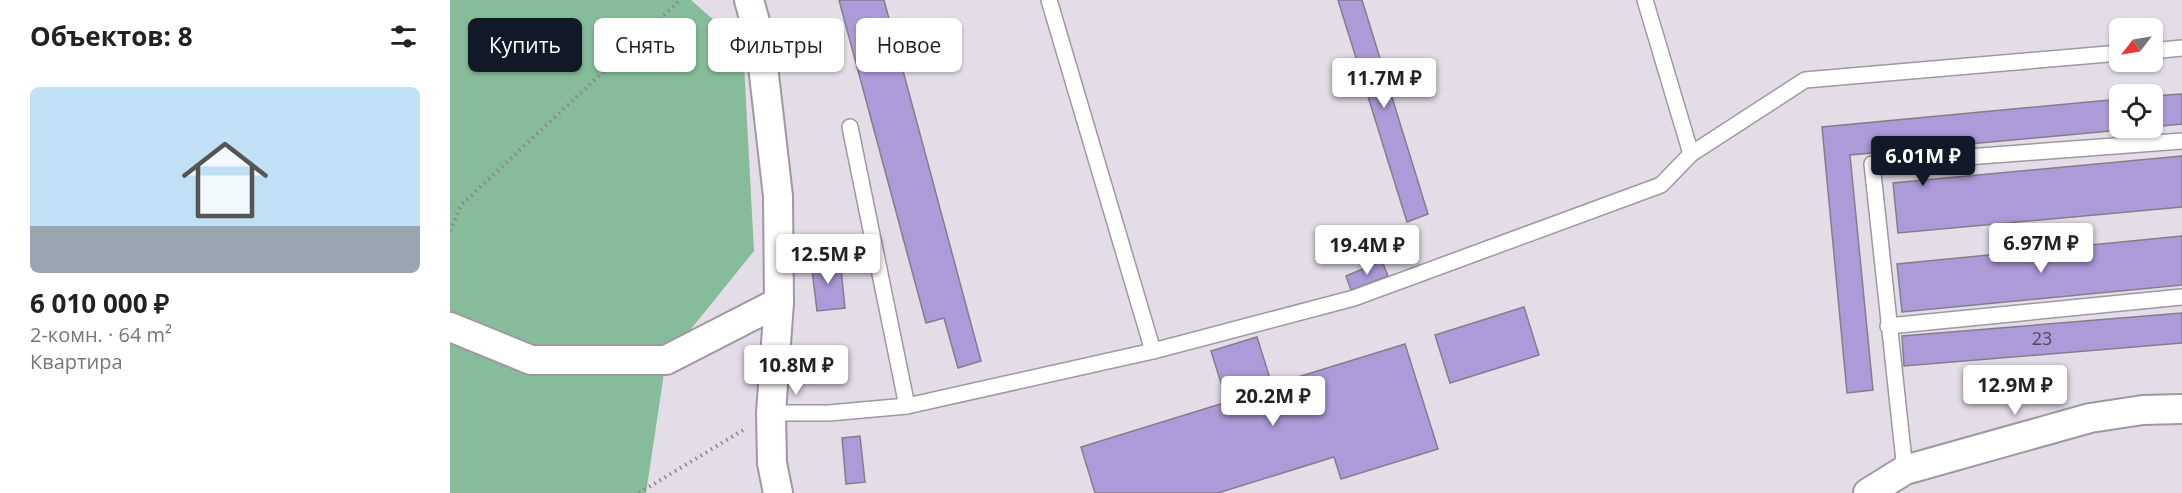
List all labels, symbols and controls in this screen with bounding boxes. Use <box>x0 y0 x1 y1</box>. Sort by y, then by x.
text: Объектов: 8 <box>30 18 193 54</box>
chip: Купить <box>468 18 582 72</box>
chip: Снять <box>594 18 696 72</box>
chip: Фильтры <box>708 18 844 72</box>
chip: Новое <box>856 18 962 72</box>
north arrow <box>2109 18 2163 72</box>
map controls <box>2109 18 2163 138</box>
icon: filters <box>387 20 420 53</box>
pin: 11.7M ₽ <box>1329 58 1439 109</box>
text: 11.7M ₽ <box>1346 64 1422 91</box>
button: locate <box>2109 84 2163 138</box>
icon: home <box>171 126 279 234</box>
pin: 6.01M ₽ <box>1868 136 1978 187</box>
text: 6.01M ₽ <box>1885 142 1961 169</box>
pin: 6.97M ₽ <box>1986 223 2096 274</box>
pin: 19.4M ₽ <box>1312 225 1422 276</box>
text: 6.97M ₽ <box>2003 229 2079 256</box>
text: 19.4M ₽ <box>1329 231 1405 258</box>
pin: 12.5M ₽ <box>773 234 883 285</box>
text: 12.5M ₽ <box>790 240 866 267</box>
text: 6 010 000 ₽ <box>30 285 169 321</box>
text: 2-комн. · 64 m² <box>30 321 172 348</box>
house number: 23 <box>2032 326 2052 350</box>
pin: 10.8M ₽ <box>741 345 851 396</box>
text: Квартира <box>30 348 123 375</box>
text: 10.8M ₽ <box>758 351 834 378</box>
pin: 12.9M ₽ <box>1960 365 2070 416</box>
text: 12.9M ₽ <box>1977 371 2053 398</box>
pin: 20.2M ₽ <box>1218 376 1328 427</box>
text: 20.2M ₽ <box>1235 382 1311 409</box>

